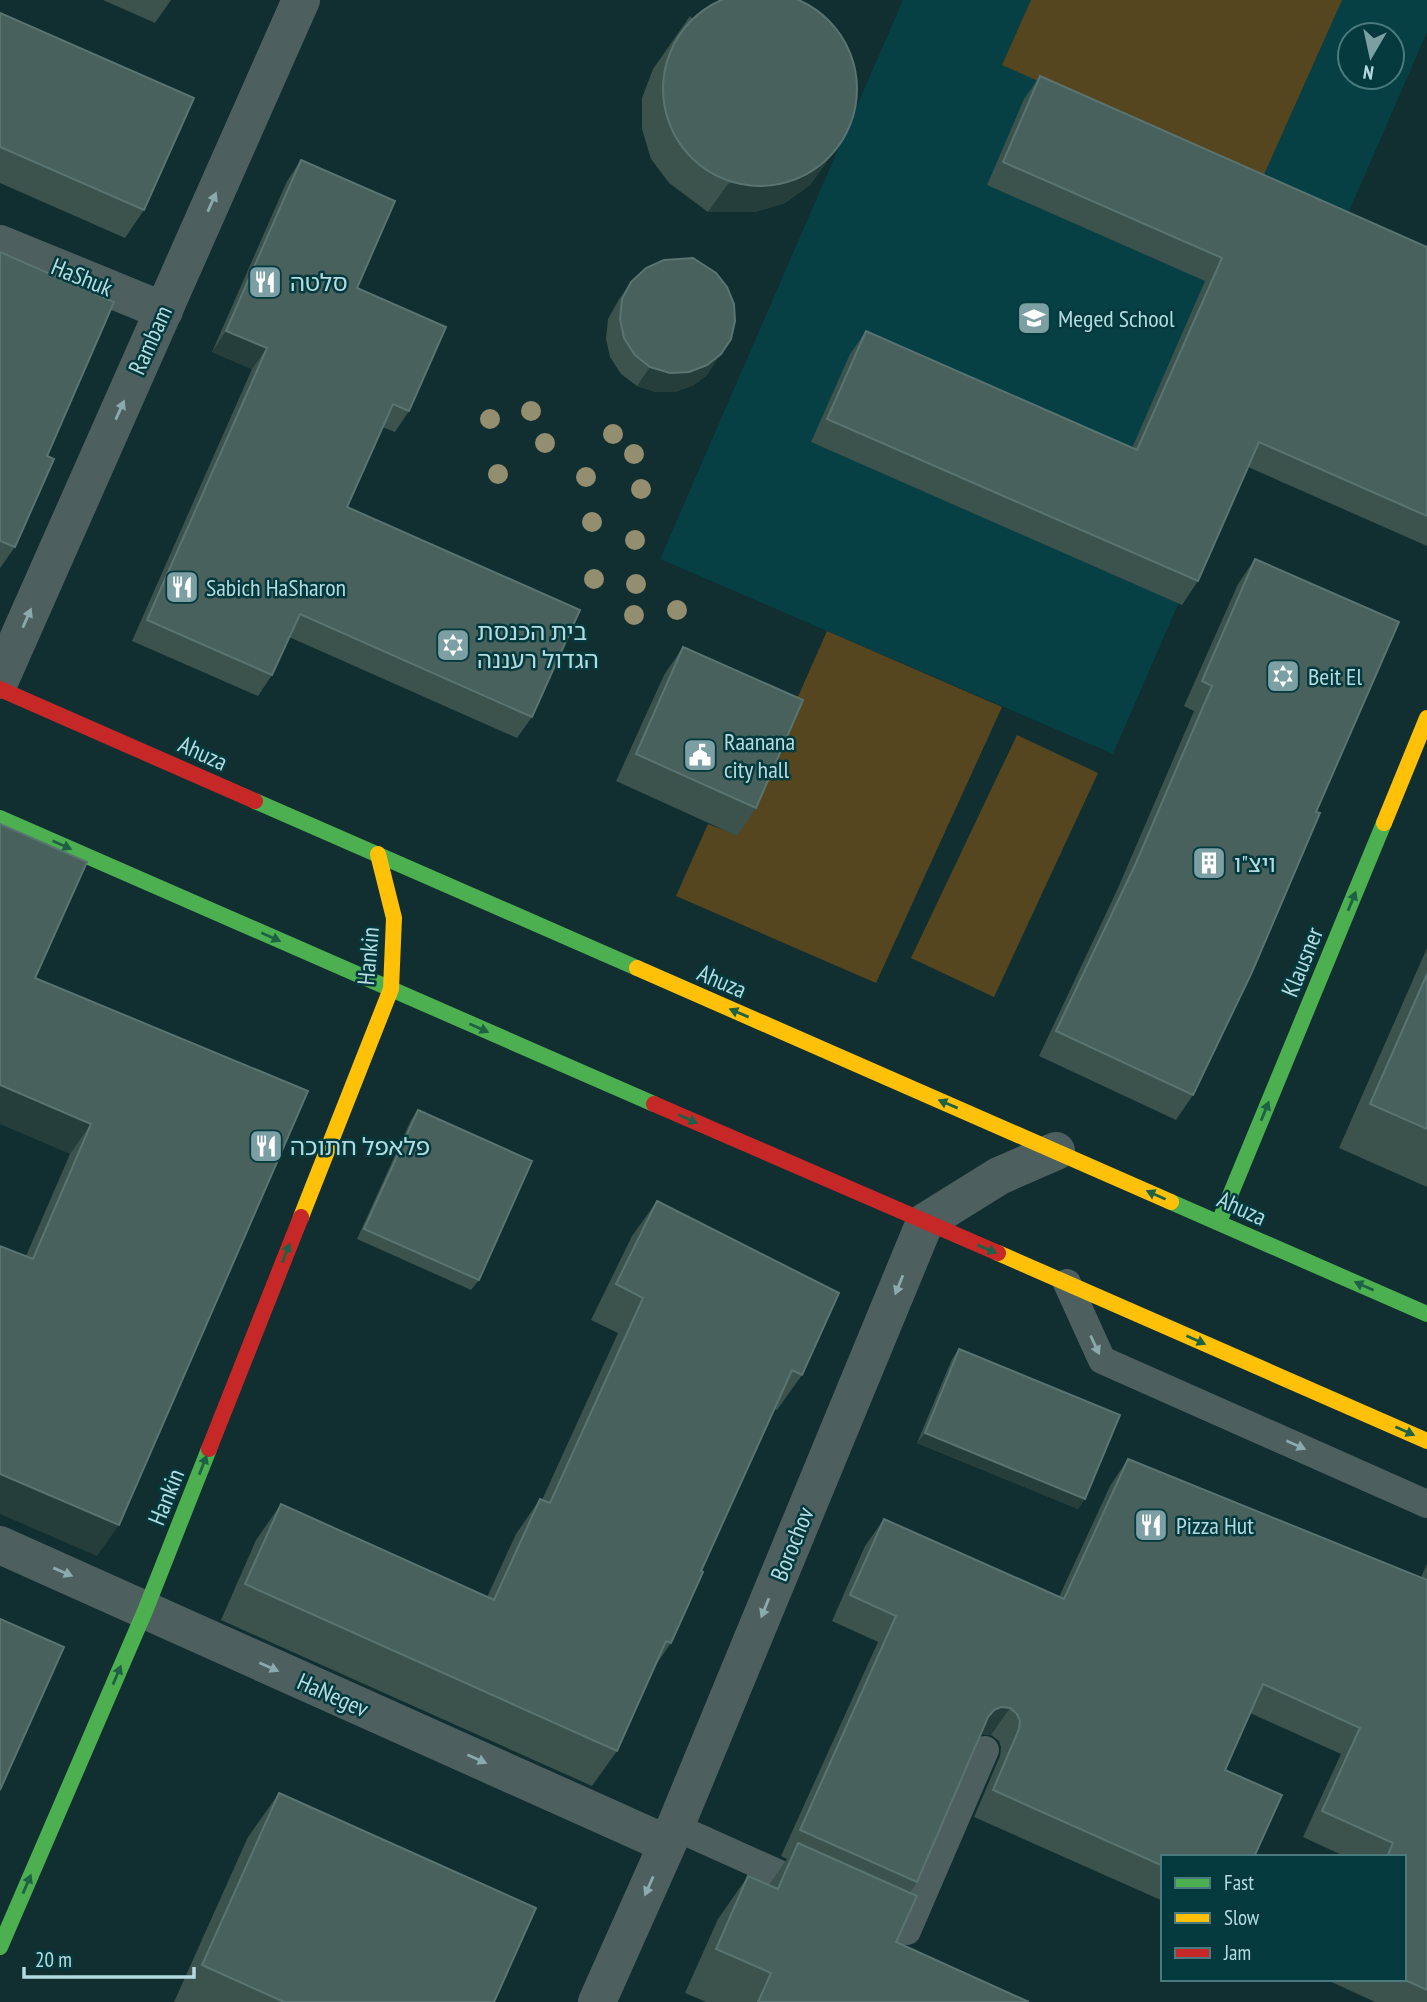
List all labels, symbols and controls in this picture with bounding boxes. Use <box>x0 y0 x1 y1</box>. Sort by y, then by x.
north arrow <box>1336 21 1406 91</box>
text: N <box>1361 60 1375 85</box>
one-way arrow <box>206 192 218 212</box>
street label: HaShuk <box>47 251 118 303</box>
restaurant icon: סלטה <box>246 263 284 301</box>
place label: סלטה <box>290 267 348 298</box>
school or university icon: Meged School <box>1015 299 1053 337</box>
street label: Rambam <box>121 301 179 379</box>
place label: Meged School <box>1058 303 1175 334</box>
one-way arrow <box>114 400 126 420</box>
restaurant icon: Sabich HaSharon <box>163 568 201 606</box>
place label: Sabich HaSharon <box>206 572 346 603</box>
one-way arrow <box>21 608 33 628</box>
place label: בית הכנסת הגדול רעננה <box>477 616 599 675</box>
synagogue icon: בית הכנסת הגדול רעננה <box>434 626 472 664</box>
synagogue icon: Beit El <box>1264 657 1302 695</box>
place label: Beit El <box>1308 661 1362 692</box>
place label: Raanana city hall <box>724 726 795 785</box>
street label: Ahuza <box>174 729 232 777</box>
public building icon: Raanana city hall <box>681 736 719 774</box>
one-way arrow <box>52 840 73 851</box>
building icon: ויצ"ו <box>1190 844 1228 882</box>
place label: ויצ"ו <box>1234 848 1276 879</box>
one-way arrow <box>1346 890 1357 911</box>
street label: Klausner <box>1274 922 1330 1001</box>
street label: Hankin <box>350 926 386 986</box>
one-way arrow <box>260 932 281 943</box>
street label: Ahuza <box>693 957 751 1005</box>
one-way arrow <box>729 1007 749 1019</box>
one-way arrow <box>469 1022 489 1034</box>
one-way arrow <box>937 1098 958 1109</box>
one-way arrow <box>1259 1100 1270 1121</box>
one-way arrow <box>678 1113 699 1124</box>
restaurant icon: פלאפל חתוכה <box>247 1127 285 1165</box>
place label: פלאפל חתוכה <box>290 1131 430 1162</box>
street label: Ahuza <box>1213 1184 1271 1232</box>
one-way arrow <box>1146 1189 1166 1201</box>
one-way arrow <box>280 1242 291 1263</box>
one-way arrow <box>977 1244 998 1255</box>
one-way arrow <box>893 1274 904 1295</box>
one-way arrow <box>1354 1280 1375 1291</box>
one-way arrow <box>1186 1334 1206 1346</box>
one-way arrow <box>1090 1335 1101 1356</box>
one-way arrow <box>1394 1426 1415 1437</box>
one-way arrow <box>1285 1440 1306 1451</box>
one-way arrow <box>197 1454 208 1475</box>
street label: Hankin <box>141 1464 191 1530</box>
street label: Borochov <box>763 1502 821 1586</box>
restaurant icon: Pizza Hut <box>1132 1506 1170 1544</box>
place label: Pizza Hut <box>1176 1510 1254 1541</box>
one-way arrow <box>52 1567 73 1578</box>
one-way arrow <box>759 1598 770 1619</box>
one-way arrow <box>259 1662 280 1673</box>
one-way arrow <box>112 1665 123 1686</box>
street label: HaNegev <box>293 1666 374 1725</box>
one-way arrow <box>467 1754 487 1765</box>
legend <box>1161 1855 1406 1981</box>
text: Fast <box>1224 1869 1254 1896</box>
one-way arrow <box>21 1874 33 1894</box>
one-way arrow <box>643 1876 655 1896</box>
text: Slow <box>1224 1904 1260 1931</box>
scale bar <box>24 1936 194 1980</box>
text: Jam <box>1223 1939 1251 1966</box>
text: 20 m <box>35 1946 72 1973</box>

